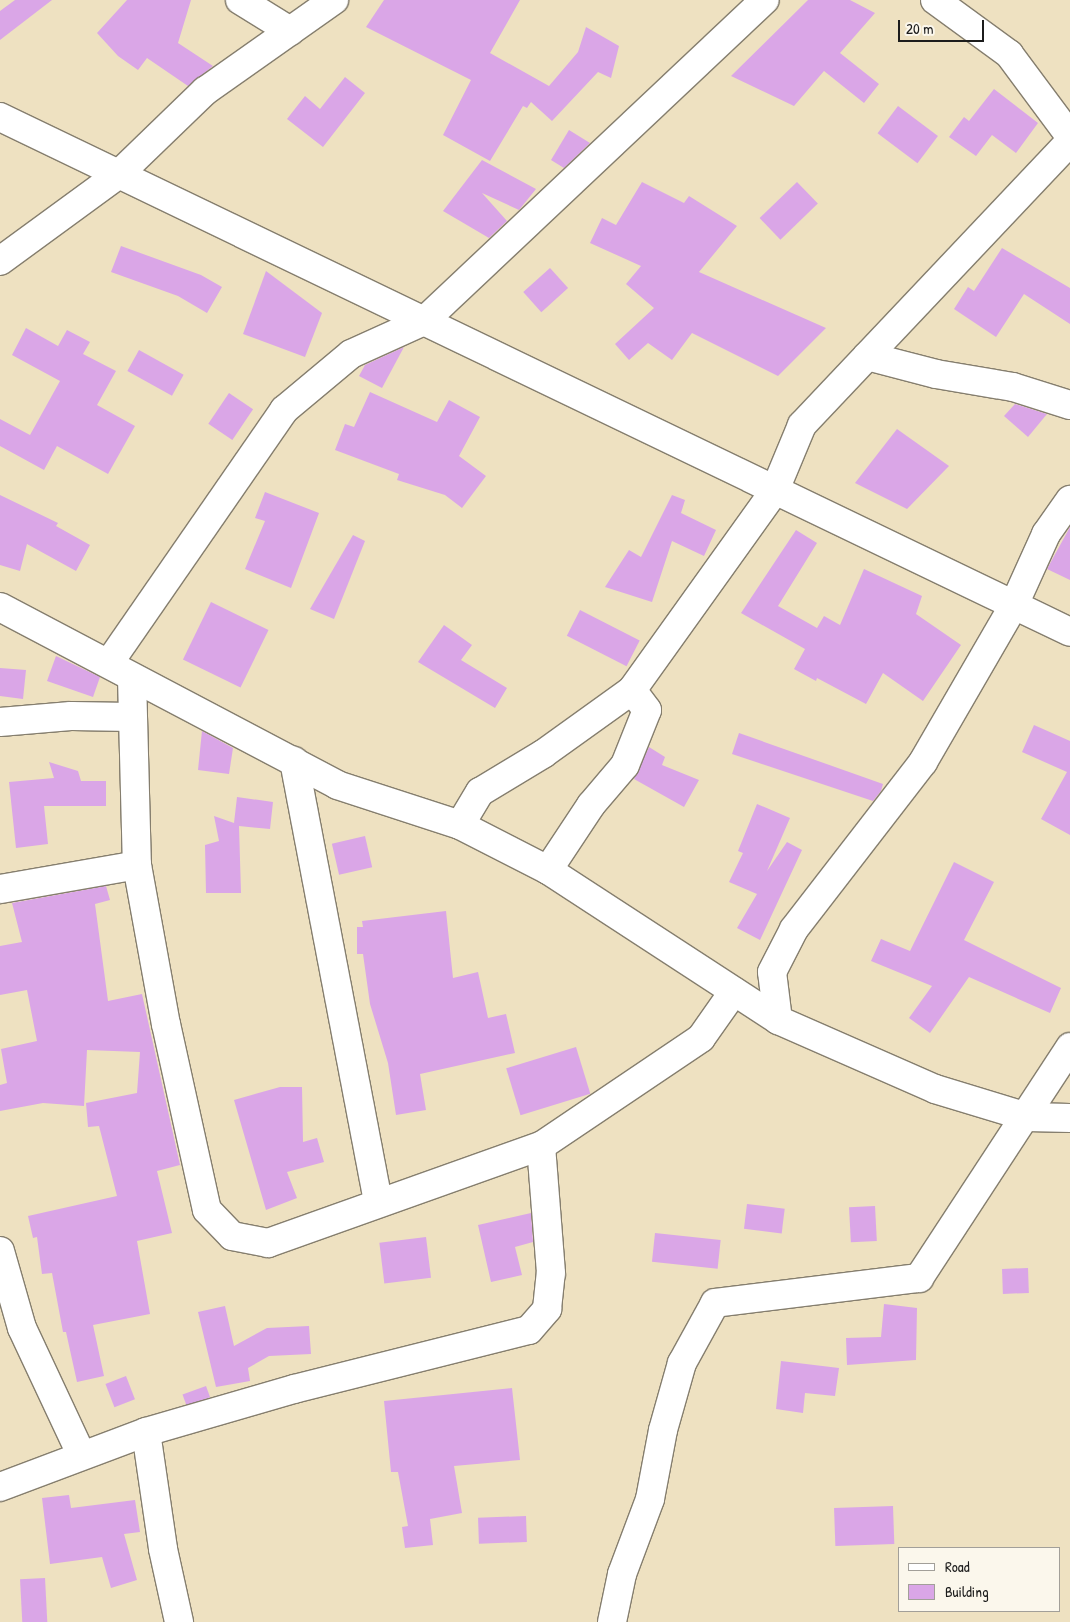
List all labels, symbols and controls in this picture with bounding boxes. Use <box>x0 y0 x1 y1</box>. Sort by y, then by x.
scale bar <box>900 10 986 42</box>
text: 20 m <box>906 18 933 39</box>
legend <box>898 1547 1060 1612</box>
text: Road <box>945 1556 970 1577</box>
text: Building <box>945 1581 989 1602</box>

